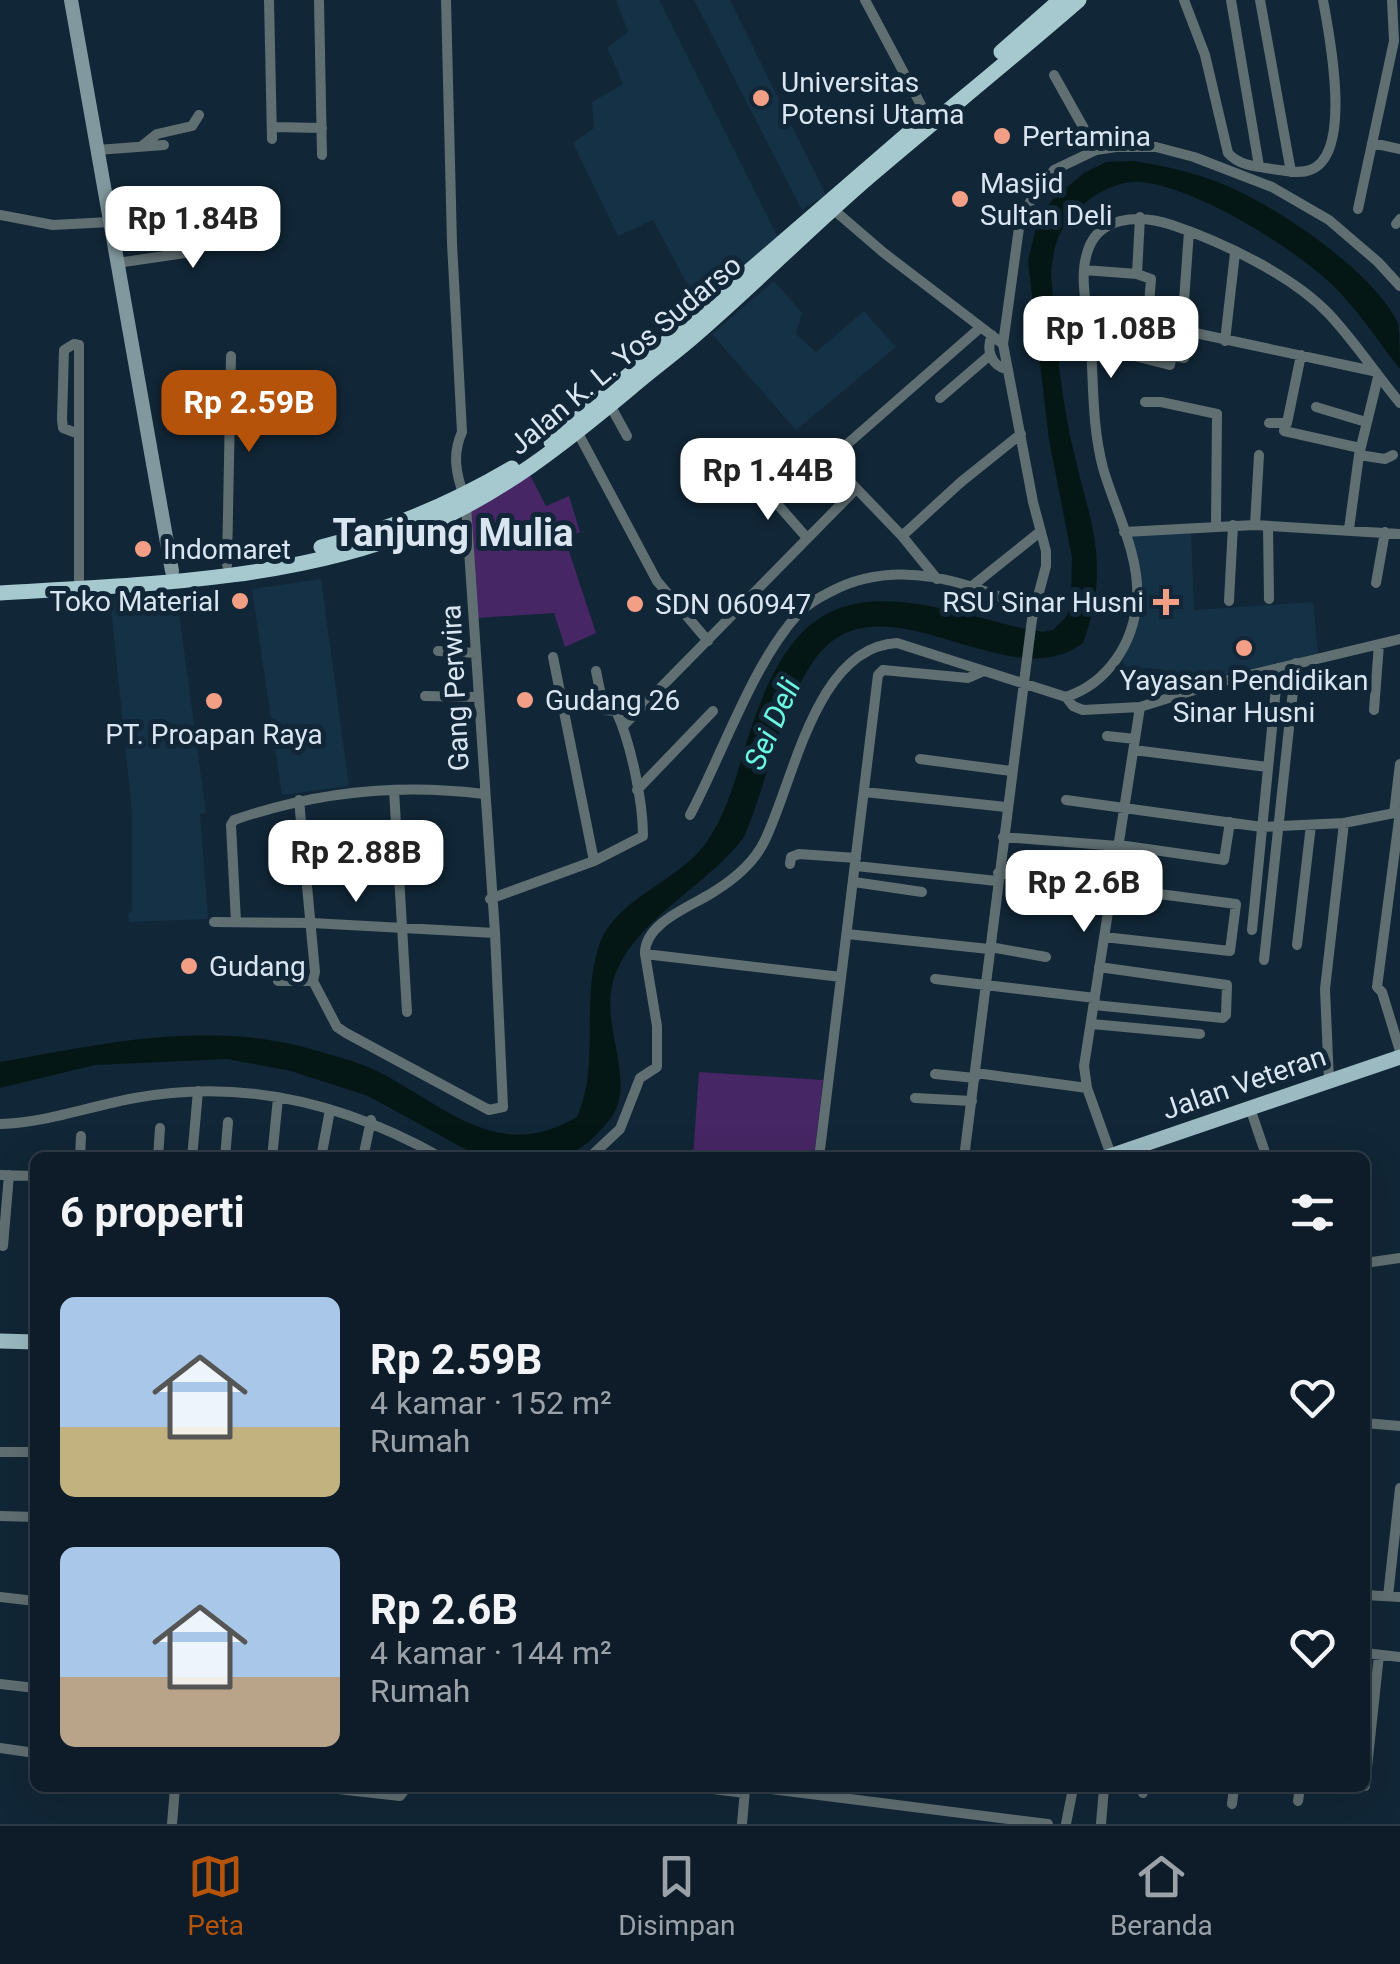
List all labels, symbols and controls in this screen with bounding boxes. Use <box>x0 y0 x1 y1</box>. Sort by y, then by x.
place label: Universitas Potensi Utama <box>781 66 964 131</box>
marker: Universitas Potensi Utama <box>750 87 772 109</box>
place label: Pertamina <box>1022 120 1151 153</box>
marker: Pertamina <box>991 125 1013 147</box>
place label: Masjid Sultan Deli <box>980 167 1113 232</box>
pin: Rp 1.84B <box>90 186 296 271</box>
marker: Masjid Sultan Deli <box>949 188 971 210</box>
text: Rp 1.84B <box>127 199 259 237</box>
street label: Jalan K. L. Yos Sudarso <box>502 248 748 462</box>
pin: Rp 1.08B <box>1008 296 1214 381</box>
text: Rp 1.08B <box>1045 309 1177 347</box>
pin: Rp 2.59B <box>146 370 352 455</box>
text: Rp 2.59B <box>183 383 315 421</box>
pin: Rp 1.44B <box>665 438 871 523</box>
text: Rp 1.44B <box>702 451 834 489</box>
district label: Tanjung Mulia <box>332 511 574 555</box>
place label: Indomaret <box>163 533 291 566</box>
marker: Indomaret <box>132 538 154 560</box>
place label: Toko Material <box>50 585 220 618</box>
place label: RSU Sinar Husni <box>942 586 1144 619</box>
place label: SDN 060947 <box>655 588 811 621</box>
marker: RSU Sinar Husni <box>1153 589 1179 615</box>
marker: Toko Material <box>229 590 251 612</box>
marker: SDN 060947 <box>624 593 646 615</box>
street label: Gang Perwira <box>434 604 476 772</box>
marker: Yayasan Pendidikan Sinar Husni <box>1233 637 1255 659</box>
place label: Yayasan Pendidikan Sinar Husni <box>1119 664 1369 729</box>
water label: Sei Deli <box>737 672 808 775</box>
place label: Gudang 26 <box>545 684 680 717</box>
marker: Gudang 26 <box>514 689 536 711</box>
marker: PT. Proapan Raya <box>203 690 225 712</box>
place label: PT. Proapan Raya <box>105 718 323 751</box>
pin: Rp 2.88B <box>253 820 459 905</box>
text: Rp 2.88B <box>290 833 422 871</box>
pin: Rp 2.6B <box>992 850 1176 935</box>
text: Rp 2.6B <box>1028 863 1140 901</box>
place label: Gudang <box>209 950 306 983</box>
marker: Gudang <box>178 955 200 977</box>
street label: Jalan Veteran <box>1158 1040 1330 1126</box>
icon: filters <box>1285 1185 1340 1240</box>
text: 6 properti <box>60 1188 245 1237</box>
text: Rp 2.59B <box>370 1335 542 1384</box>
icon: home <box>140 1337 260 1457</box>
icon: heart <box>1285 1370 1340 1425</box>
text: 4 kamar · 152 m² <box>370 1384 612 1422</box>
text: Rumah <box>370 1422 470 1460</box>
text: Rp 2.6B <box>370 1585 518 1634</box>
icon: home <box>140 1587 260 1707</box>
icon: heart <box>1285 1620 1340 1675</box>
text: 4 kamar · 144 m² <box>370 1634 612 1672</box>
text: Rumah <box>370 1672 470 1710</box>
tab: Peta <box>187 1849 244 1942</box>
tab: Disimpan <box>618 1849 736 1942</box>
tab: Beranda <box>1110 1849 1213 1942</box>

